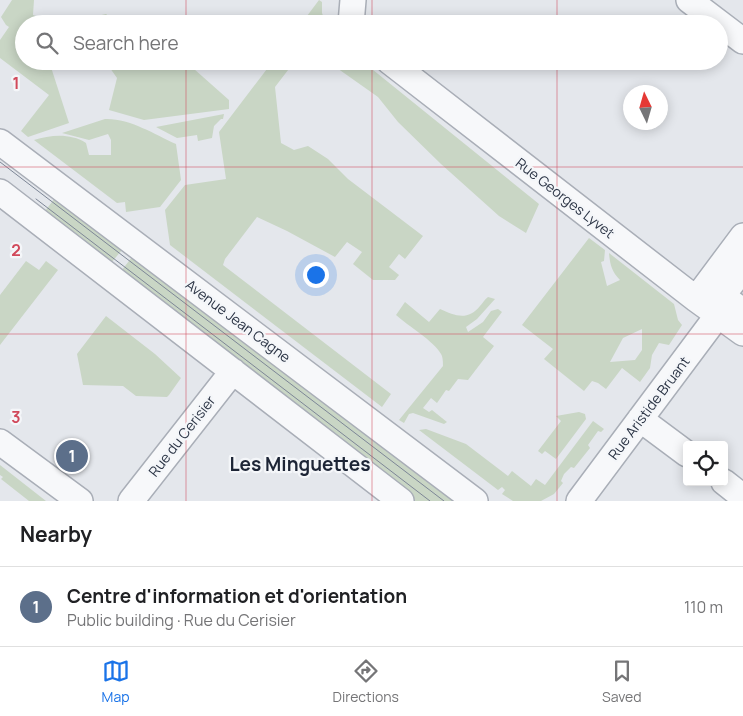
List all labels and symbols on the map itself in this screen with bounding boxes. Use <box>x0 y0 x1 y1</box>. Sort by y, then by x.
text: 1 <box>12 72 20 94</box>
north arrow <box>623 85 668 130</box>
street label: Rue Georges Lyvet <box>512 153 619 242</box>
text: 2 <box>11 239 21 261</box>
your location <box>303 262 329 288</box>
street label: Avenue Jean Cagne <box>182 275 295 366</box>
street label: Rue Aristide Bruant <box>604 352 694 463</box>
street label: Rue du Cerisier <box>144 391 219 480</box>
text: 3 <box>11 406 21 428</box>
pin: 1 <box>56 437 88 475</box>
district label: Les Minguettes <box>229 451 371 477</box>

